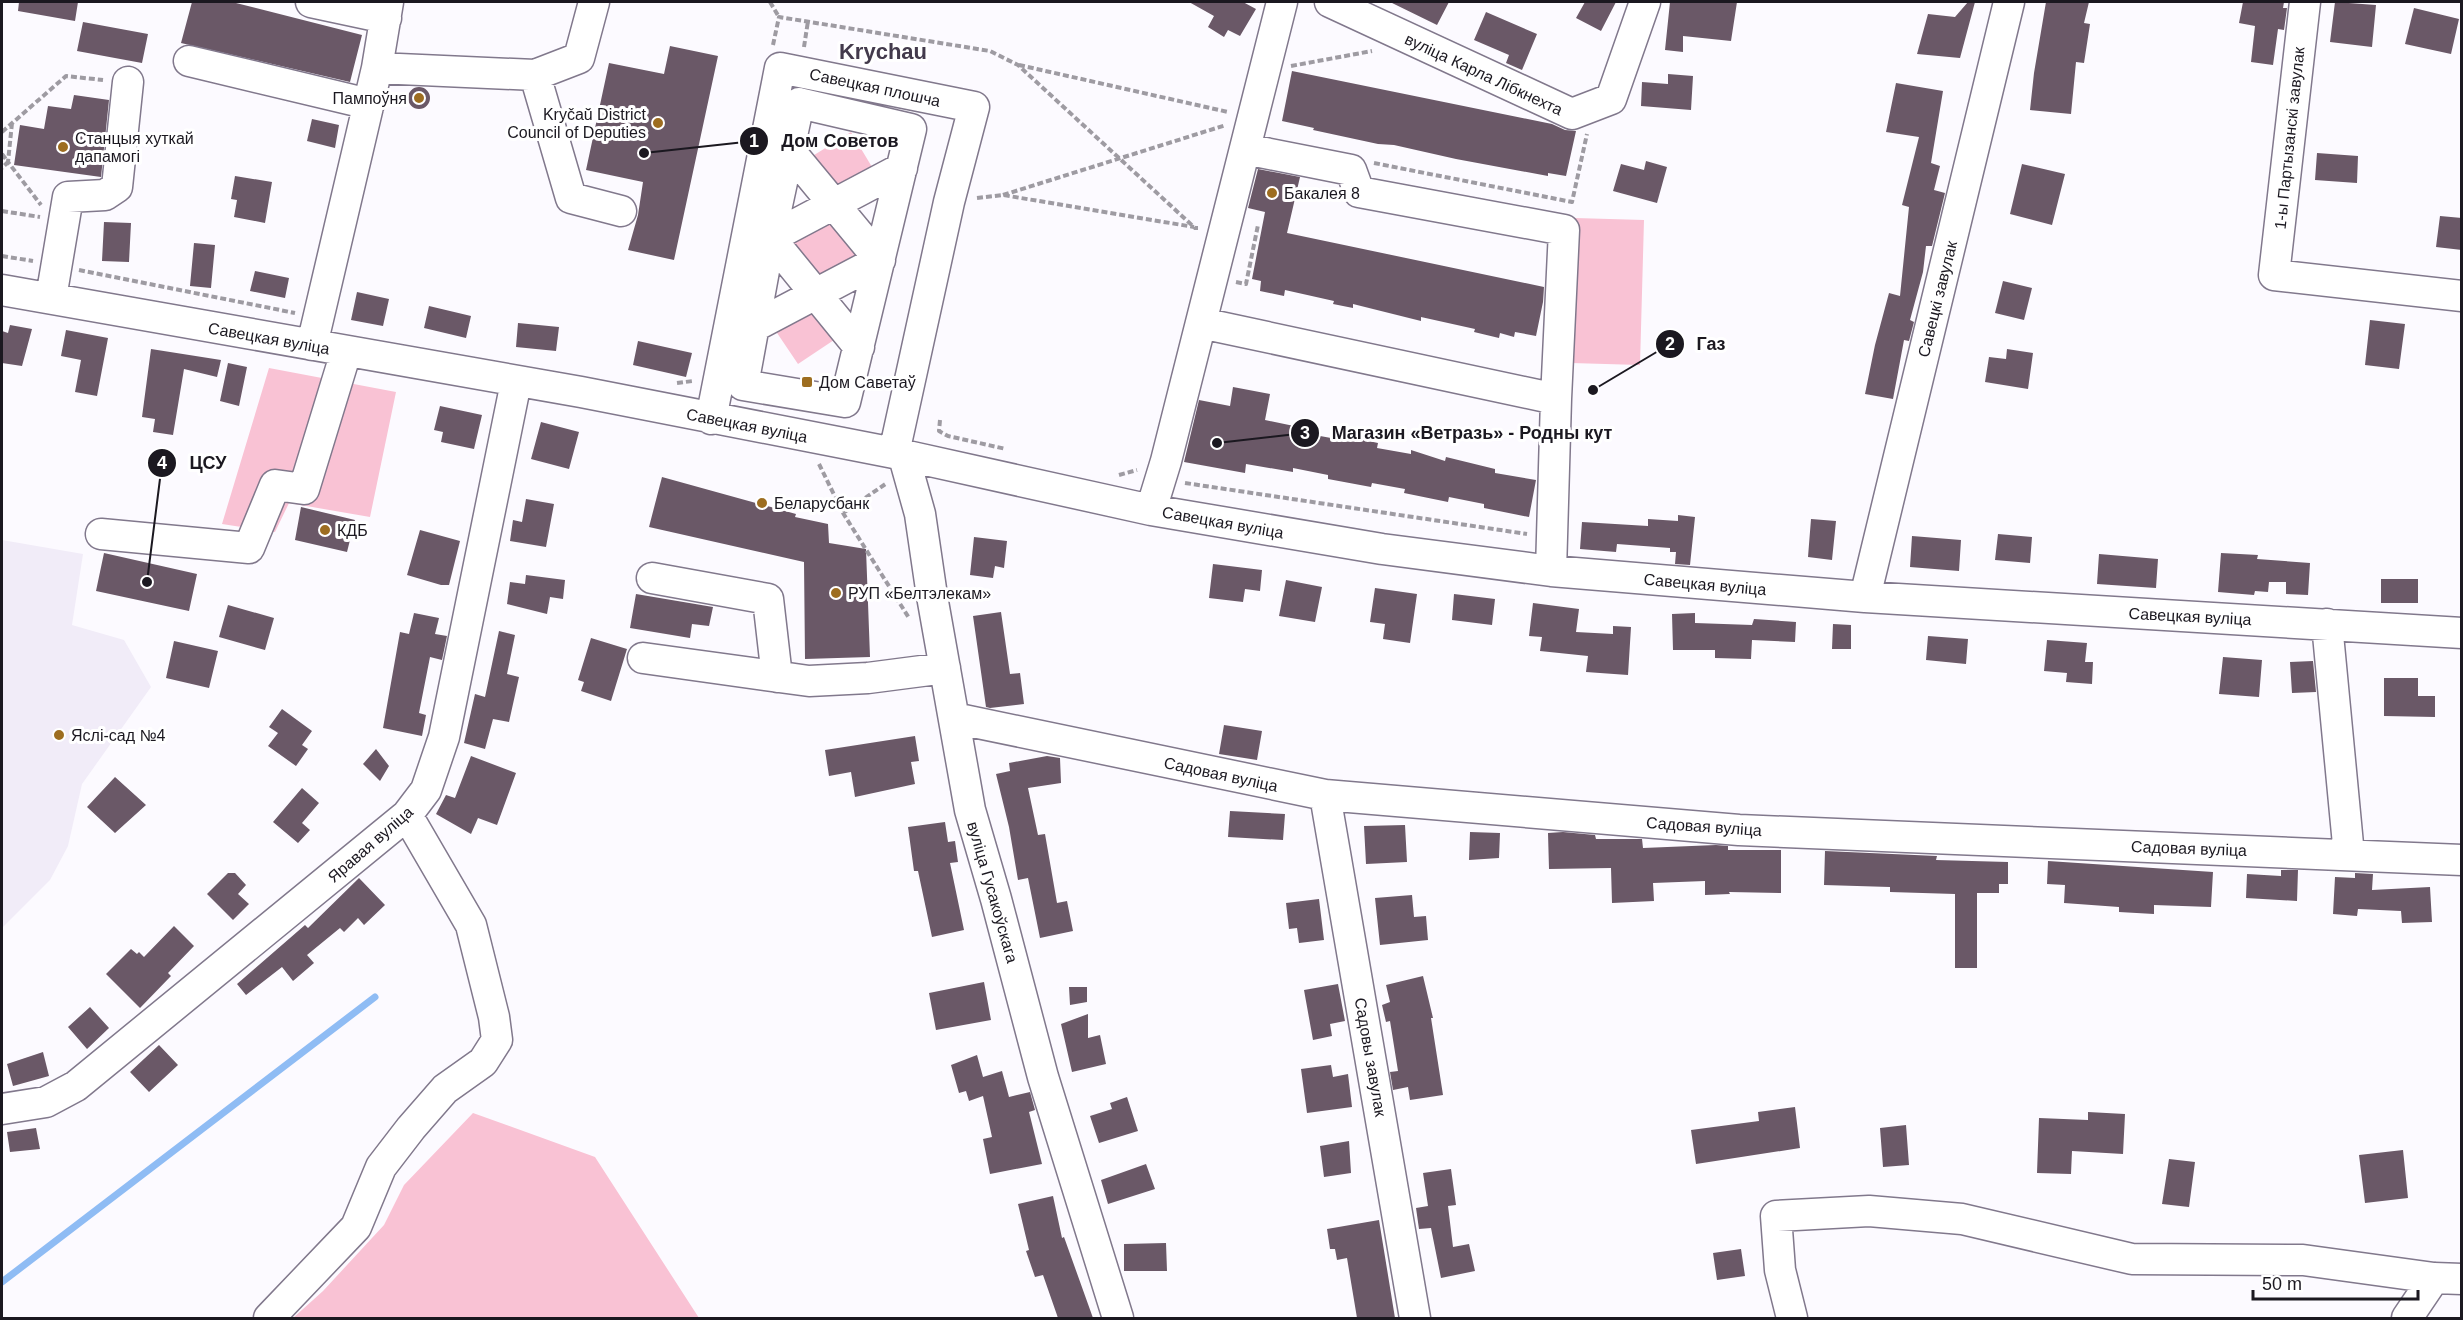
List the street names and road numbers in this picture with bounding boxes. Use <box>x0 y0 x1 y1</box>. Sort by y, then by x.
street label: вуліца Карла Лібкнехта <box>1402 30 1565 119</box>
street label: 1-ы Партызанскі завулак <box>2271 45 2308 230</box>
street label: Савецкая плошча <box>808 65 942 110</box>
street label: Савецкі завулак <box>1915 238 1960 359</box>
street label: Савецкая вуліца <box>207 319 331 358</box>
street label: Савецкая вуліца <box>685 405 809 446</box>
street label: Савецкая вуліца <box>1161 503 1285 542</box>
street label: Савецкая вуліца <box>1643 571 1767 598</box>
street label: Савецкая вуліца <box>2128 605 2252 628</box>
street label: Садовая вуліца <box>1162 754 1279 795</box>
street label: Яравая вуліца <box>325 803 416 886</box>
street label: Садовая вуліца <box>1646 814 1762 839</box>
street label: вуліца Гусакоўскага <box>964 820 1021 965</box>
street label: Садовая вуліца <box>2131 838 2247 859</box>
street label: Садовы завулак <box>1352 996 1390 1119</box>

